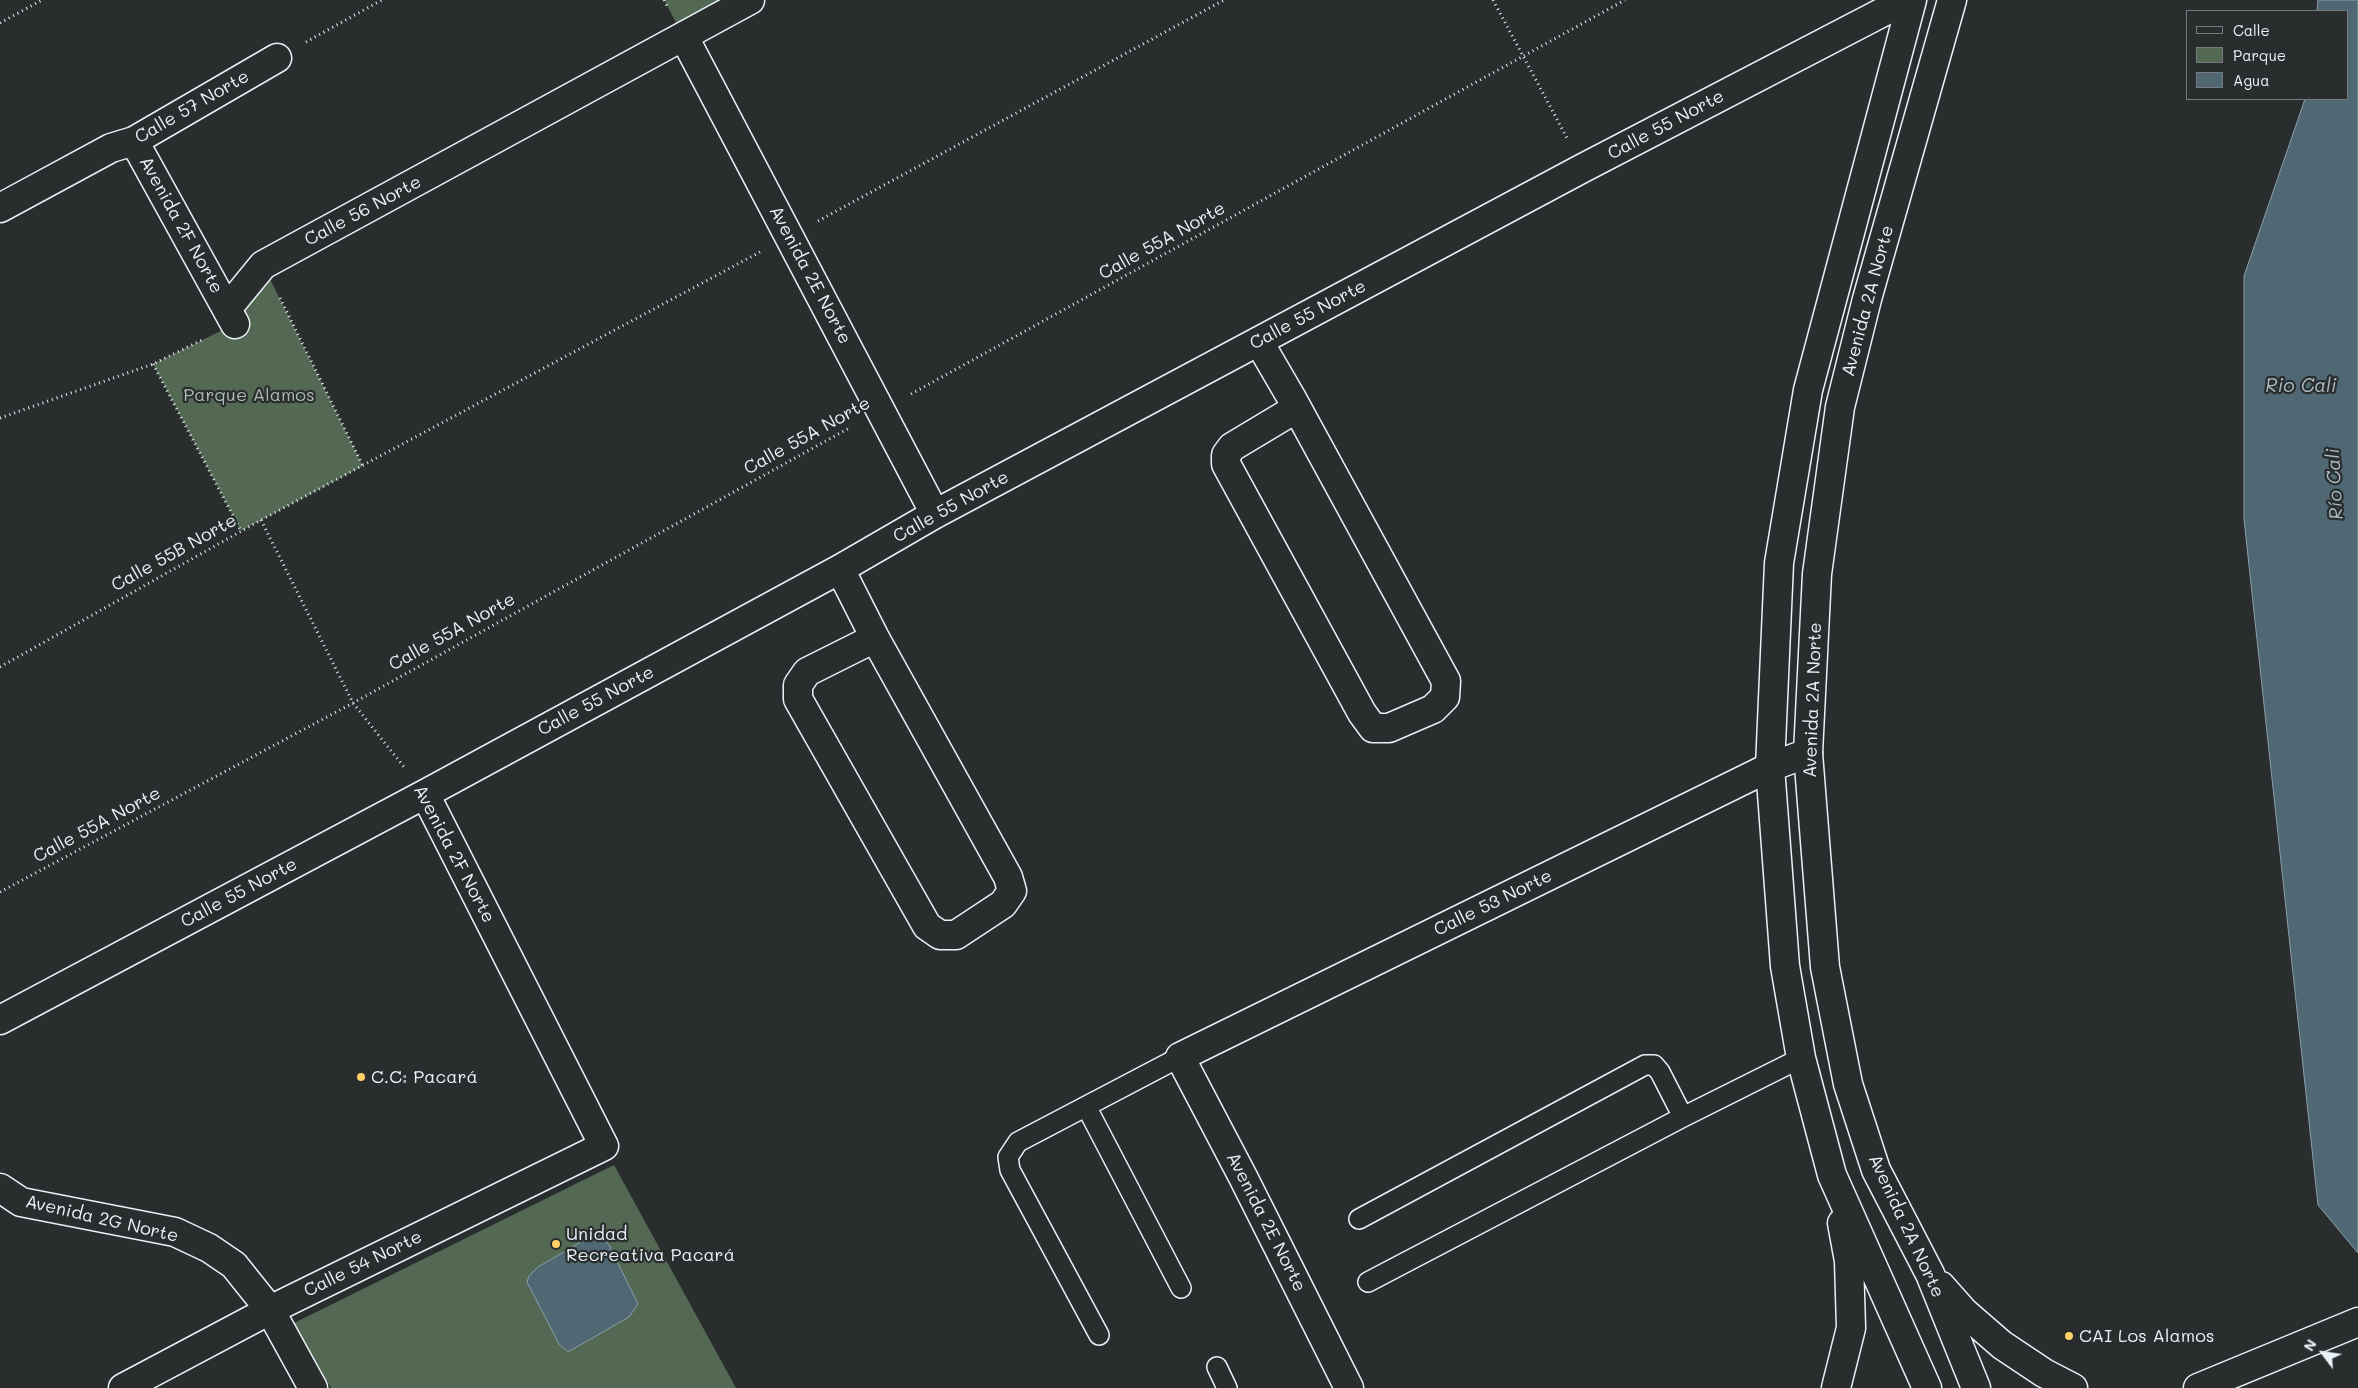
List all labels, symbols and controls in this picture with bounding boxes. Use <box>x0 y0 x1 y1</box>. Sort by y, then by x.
legend <box>2186 10 2348 100</box>
text: Calle <box>2233 20 2270 40</box>
text: Parque <box>2233 45 2286 65</box>
street label: Calle 57 Norte <box>131 66 253 148</box>
text: Agua <box>2233 70 2270 90</box>
street label: Calle 55 Norte <box>1604 85 1728 165</box>
street label: Avenida 2F Norte <box>134 153 228 297</box>
street label: Calle 56 Norte <box>301 171 425 251</box>
street label: Calle 55A Norte <box>1095 197 1229 285</box>
street label: Avenida 2E Norte <box>764 202 856 348</box>
street label: Avenida 2A Norte <box>1837 223 1899 379</box>
street label: Calle 55 Norte <box>1246 275 1370 355</box>
water label: Rio Cali <box>2265 375 2337 397</box>
park label: Parque Alamos <box>183 384 315 406</box>
street label: Calle 55A Norte <box>740 392 874 480</box>
water label: Río Cali <box>2322 448 2348 520</box>
street label: Calle 55 Norte <box>889 466 1013 548</box>
street label: Calle 55B Norte <box>108 510 240 596</box>
street label: Calle 55A Norte <box>385 588 519 676</box>
street label: Avenida 2A Norte <box>1799 622 1827 778</box>
street label: Calle 55 Norte <box>534 661 658 741</box>
street label: Avenida 2F Norte <box>409 781 499 927</box>
street label: Calle 55A Norte <box>30 782 164 868</box>
street label: Calle 55 Norte <box>177 853 301 933</box>
street label: Calle 53 Norte <box>1430 865 1556 941</box>
place label: C.C: Pacará <box>371 1066 478 1088</box>
marker: C.C: Pacará <box>355 1071 367 1083</box>
street label: Avenida 2E Norte <box>1222 1149 1310 1295</box>
street label: Avenida 2A Norte <box>1863 1151 1949 1301</box>
street label: Avenida 2G Norte <box>23 1191 181 1247</box>
place label: Unidad Recreativa Pacará <box>566 1223 735 1266</box>
street label: Calle 54 Norte <box>300 1226 426 1302</box>
marker: Unidad Recreativa Pacará <box>550 1238 562 1250</box>
place label: CAI Los Alamos <box>2079 1325 2215 1347</box>
north arrow <box>2298 1328 2348 1378</box>
marker: CAI Los Alamos <box>2063 1330 2075 1342</box>
text: N <box>2299 1336 2321 1354</box>

